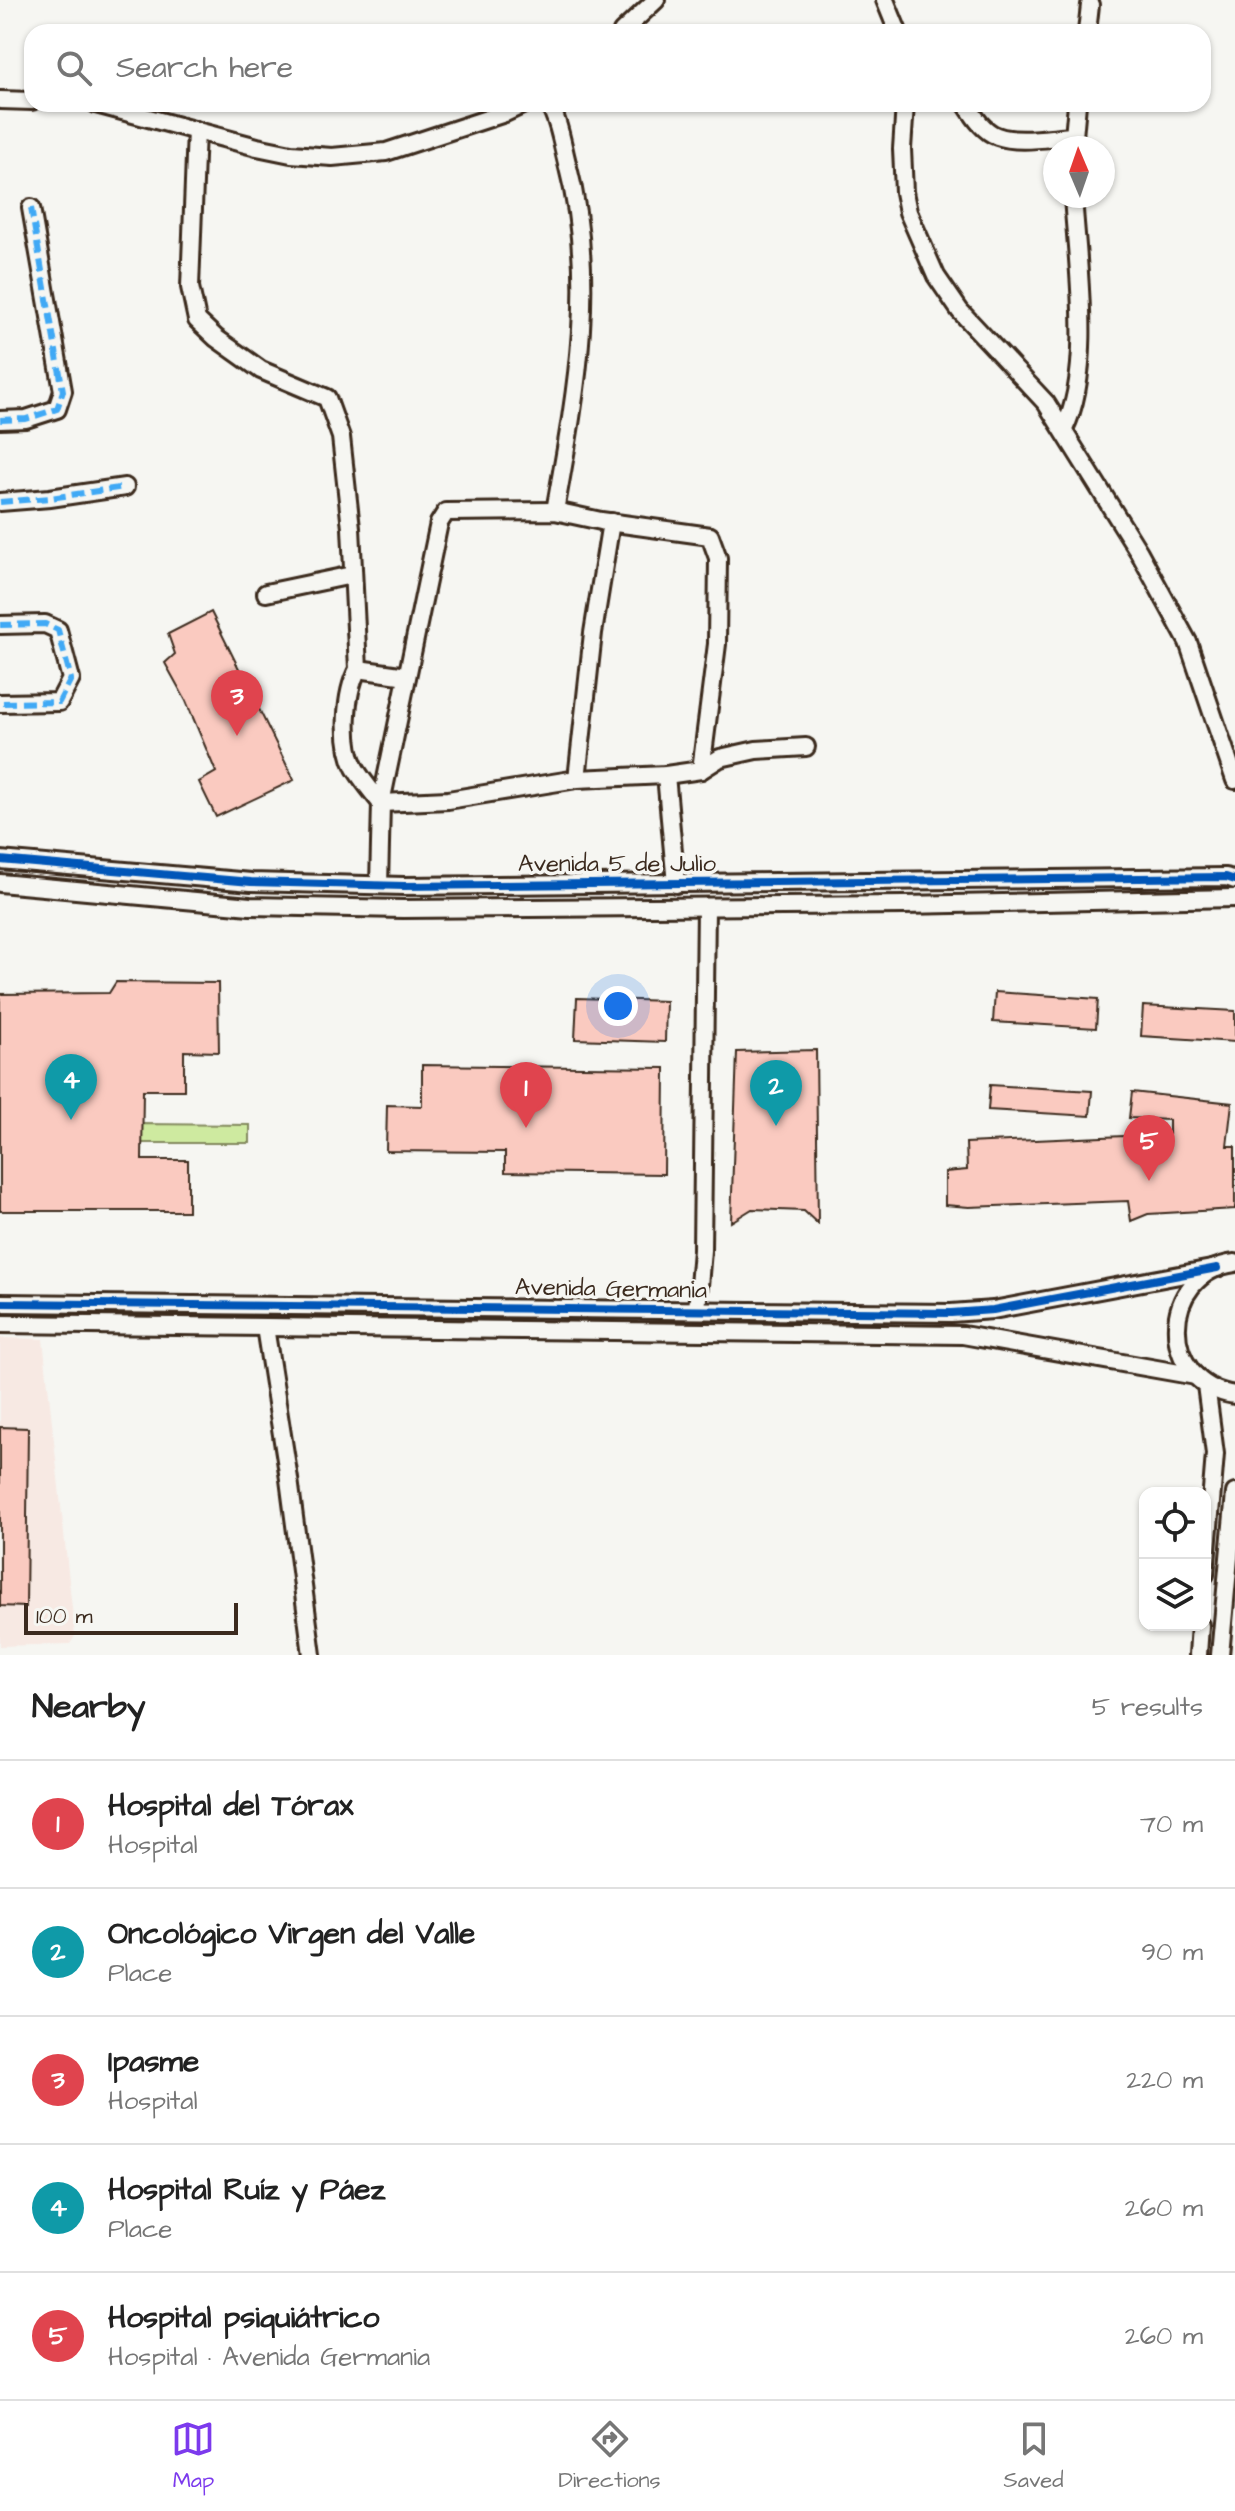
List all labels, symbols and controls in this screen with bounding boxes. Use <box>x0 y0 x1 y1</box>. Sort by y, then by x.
search box <box>24 24 1211 112</box>
icon: search <box>52 46 96 90</box>
text: Search here <box>116 47 293 89</box>
north arrow <box>1043 136 1115 208</box>
pin: 3 <box>211 670 263 736</box>
street label: Avenida 5 de Julio <box>518 847 716 881</box>
your location <box>598 986 638 1026</box>
pin: 4 <box>45 1054 97 1120</box>
pin: 2 <box>750 1060 802 1126</box>
pin: 1 <box>500 1062 552 1128</box>
pin: 5 <box>1123 1115 1175 1181</box>
street label: Avenida Germania <box>515 1270 707 1308</box>
map controls <box>1139 1487 1211 1631</box>
button: locate <box>1139 1487 1211 1559</box>
button: layers <box>1139 1559 1211 1631</box>
scale bar <box>24 1599 238 1635</box>
text: 100 m <box>36 1601 93 1632</box>
text: Nearby <box>32 1683 146 1731</box>
text: 5 results <box>1092 1689 1203 1725</box>
text: Hospital del Tórax <box>108 1785 353 1827</box>
text: 1 <box>56 1806 60 1842</box>
text: 70 m <box>1140 1806 1203 1842</box>
text: Hospital <box>108 1827 198 1863</box>
text: Oncológico Virgen del Valle <box>108 1913 475 1955</box>
text: 2 <box>51 1934 65 1970</box>
text: 90 m <box>1141 1934 1203 1970</box>
text: Place <box>108 1955 172 1991</box>
text: Ipasme <box>108 2041 199 2083</box>
text: 3 <box>51 2062 65 2098</box>
text: 220 m <box>1126 2062 1203 2098</box>
text: Hospital <box>108 2083 198 2119</box>
text: Hospital Ruíz y Páez <box>108 2169 385 2211</box>
text: 4 <box>49 2190 67 2226</box>
text: 260 m <box>1125 2190 1203 2226</box>
text: Place <box>108 2211 172 2247</box>
text: Hospital psiquiátrico <box>108 2297 379 2339</box>
text: 5 <box>49 2318 67 2354</box>
text: 260 m <box>1125 2318 1203 2354</box>
text: Hospital · Avenida Germania <box>108 2339 430 2375</box>
tab: Map <box>171 2417 215 2496</box>
tab: Directions <box>558 2417 661 2496</box>
tab: Saved <box>1004 2417 1064 2496</box>

